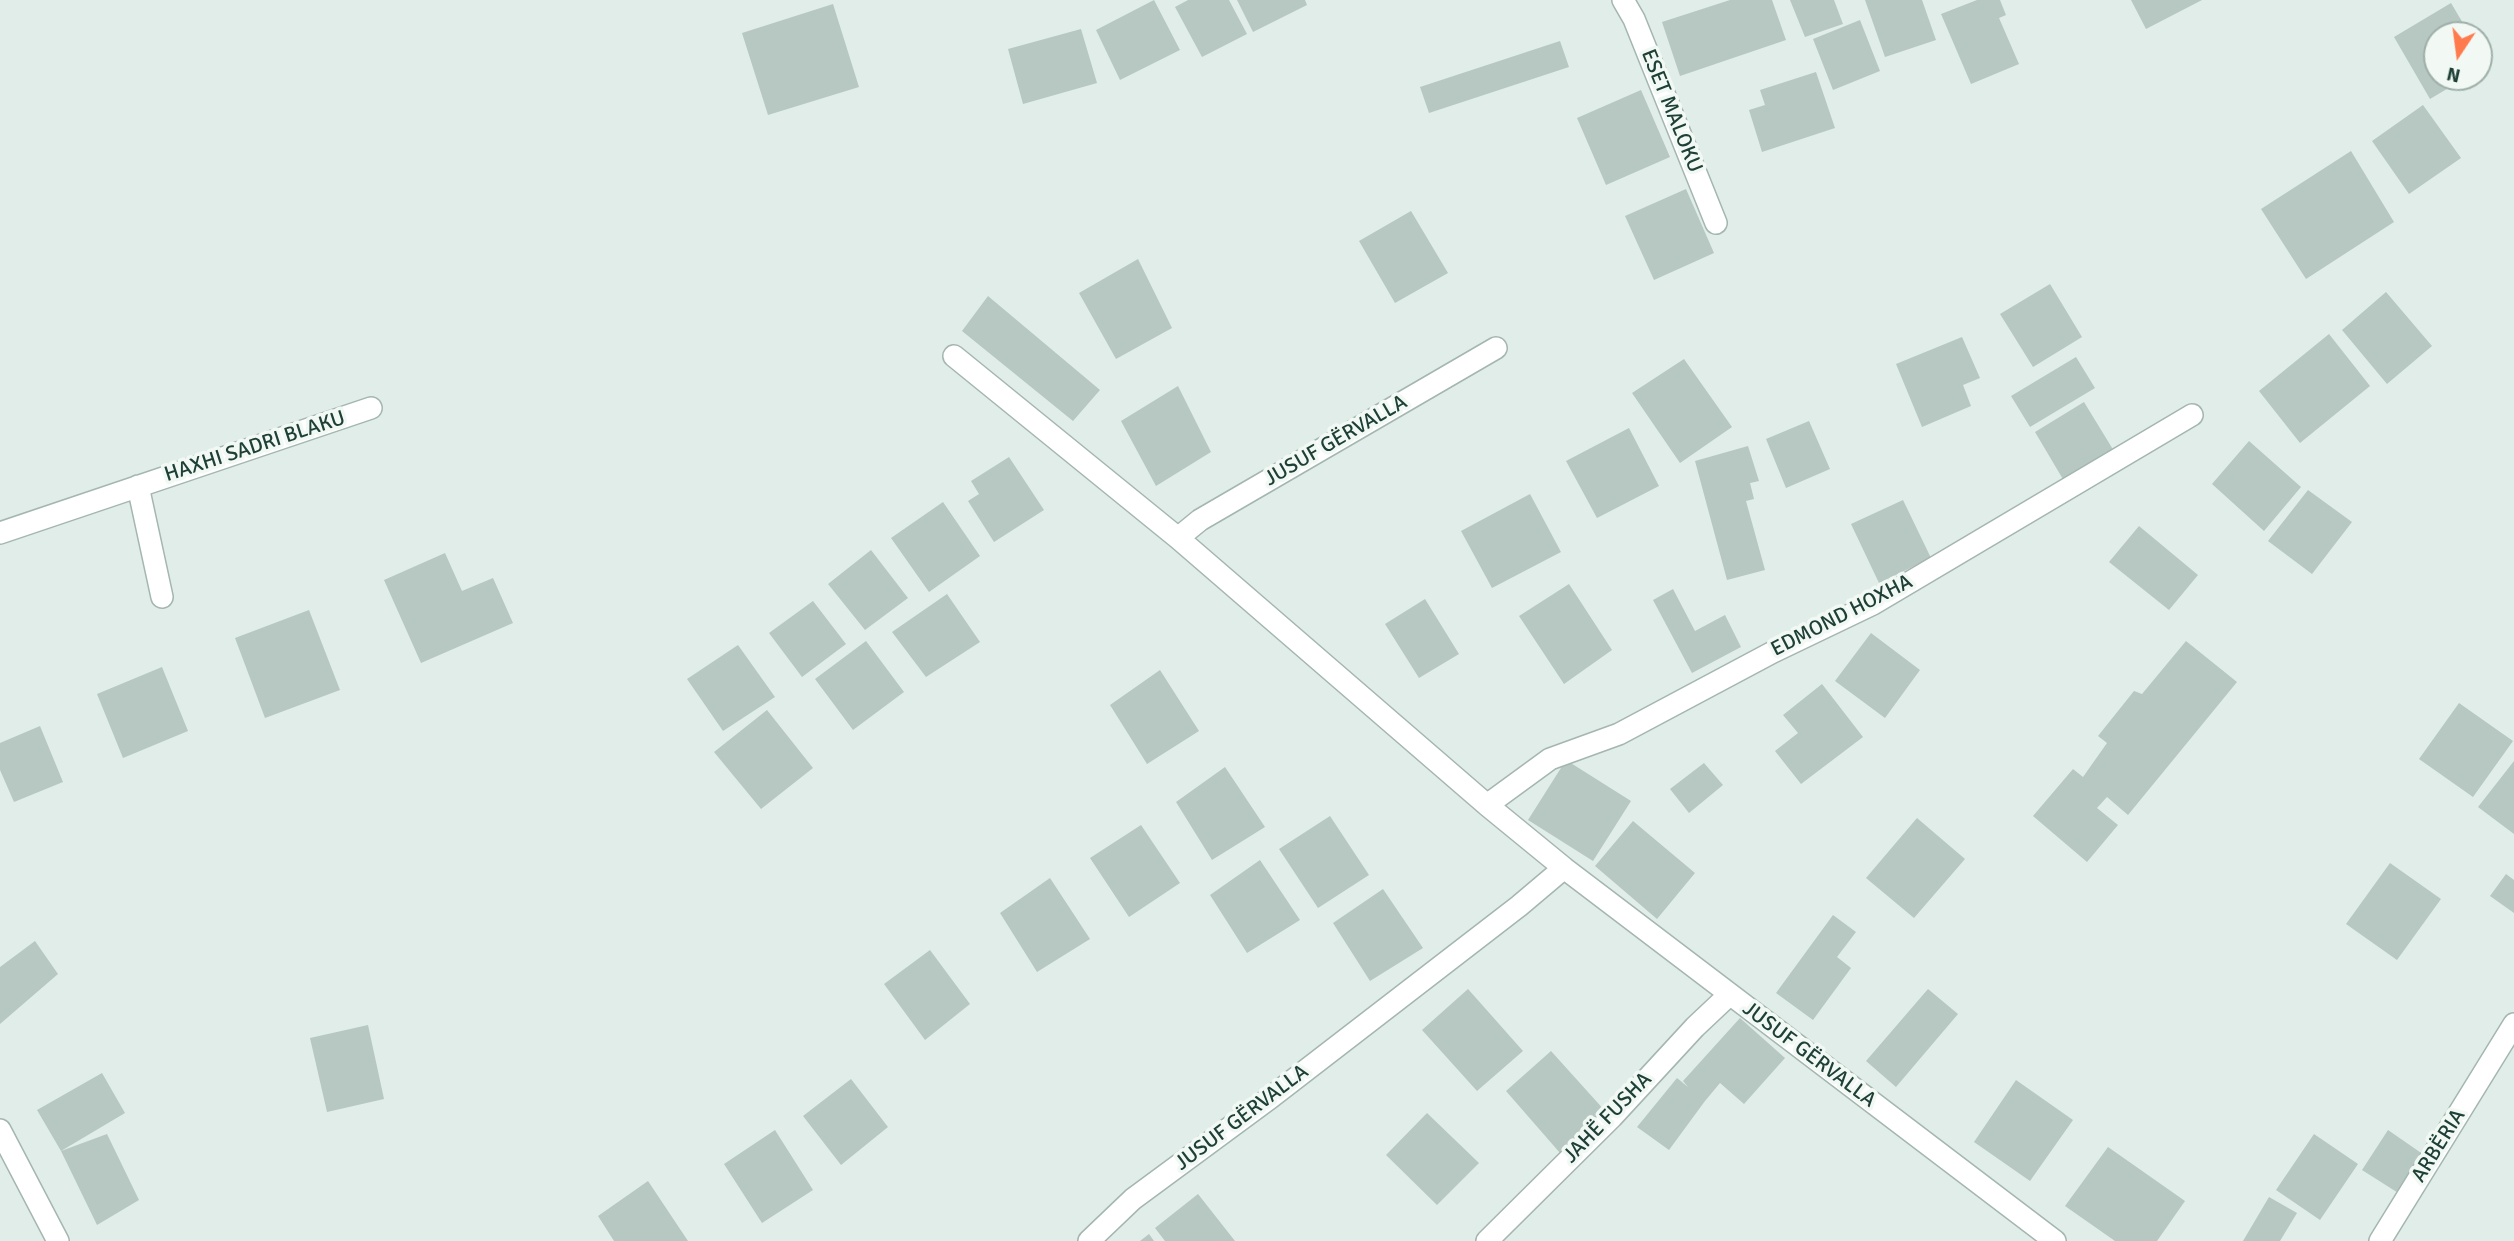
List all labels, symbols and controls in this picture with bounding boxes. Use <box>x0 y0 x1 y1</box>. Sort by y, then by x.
north arrow <box>2423 21 2493 91</box>
street label: ESET MALOKU <box>1635 46 1707 176</box>
text: N <box>2445 61 2463 88</box>
street label: JUSUF GËRVALLA <box>1260 390 1412 492</box>
street label: HAXHI SADRI BLAKU <box>161 406 349 488</box>
street label: EDMOND HOXHA <box>1767 569 1917 663</box>
street label: JUSUF GËRVALLA <box>1737 997 1881 1113</box>
street label: JUSUF GËRVALLA <box>1170 1060 1314 1176</box>
street label: JAHË FUSHA <box>1559 1067 1657 1169</box>
street label: ARBËRIA <box>2407 1105 2471 1187</box>

